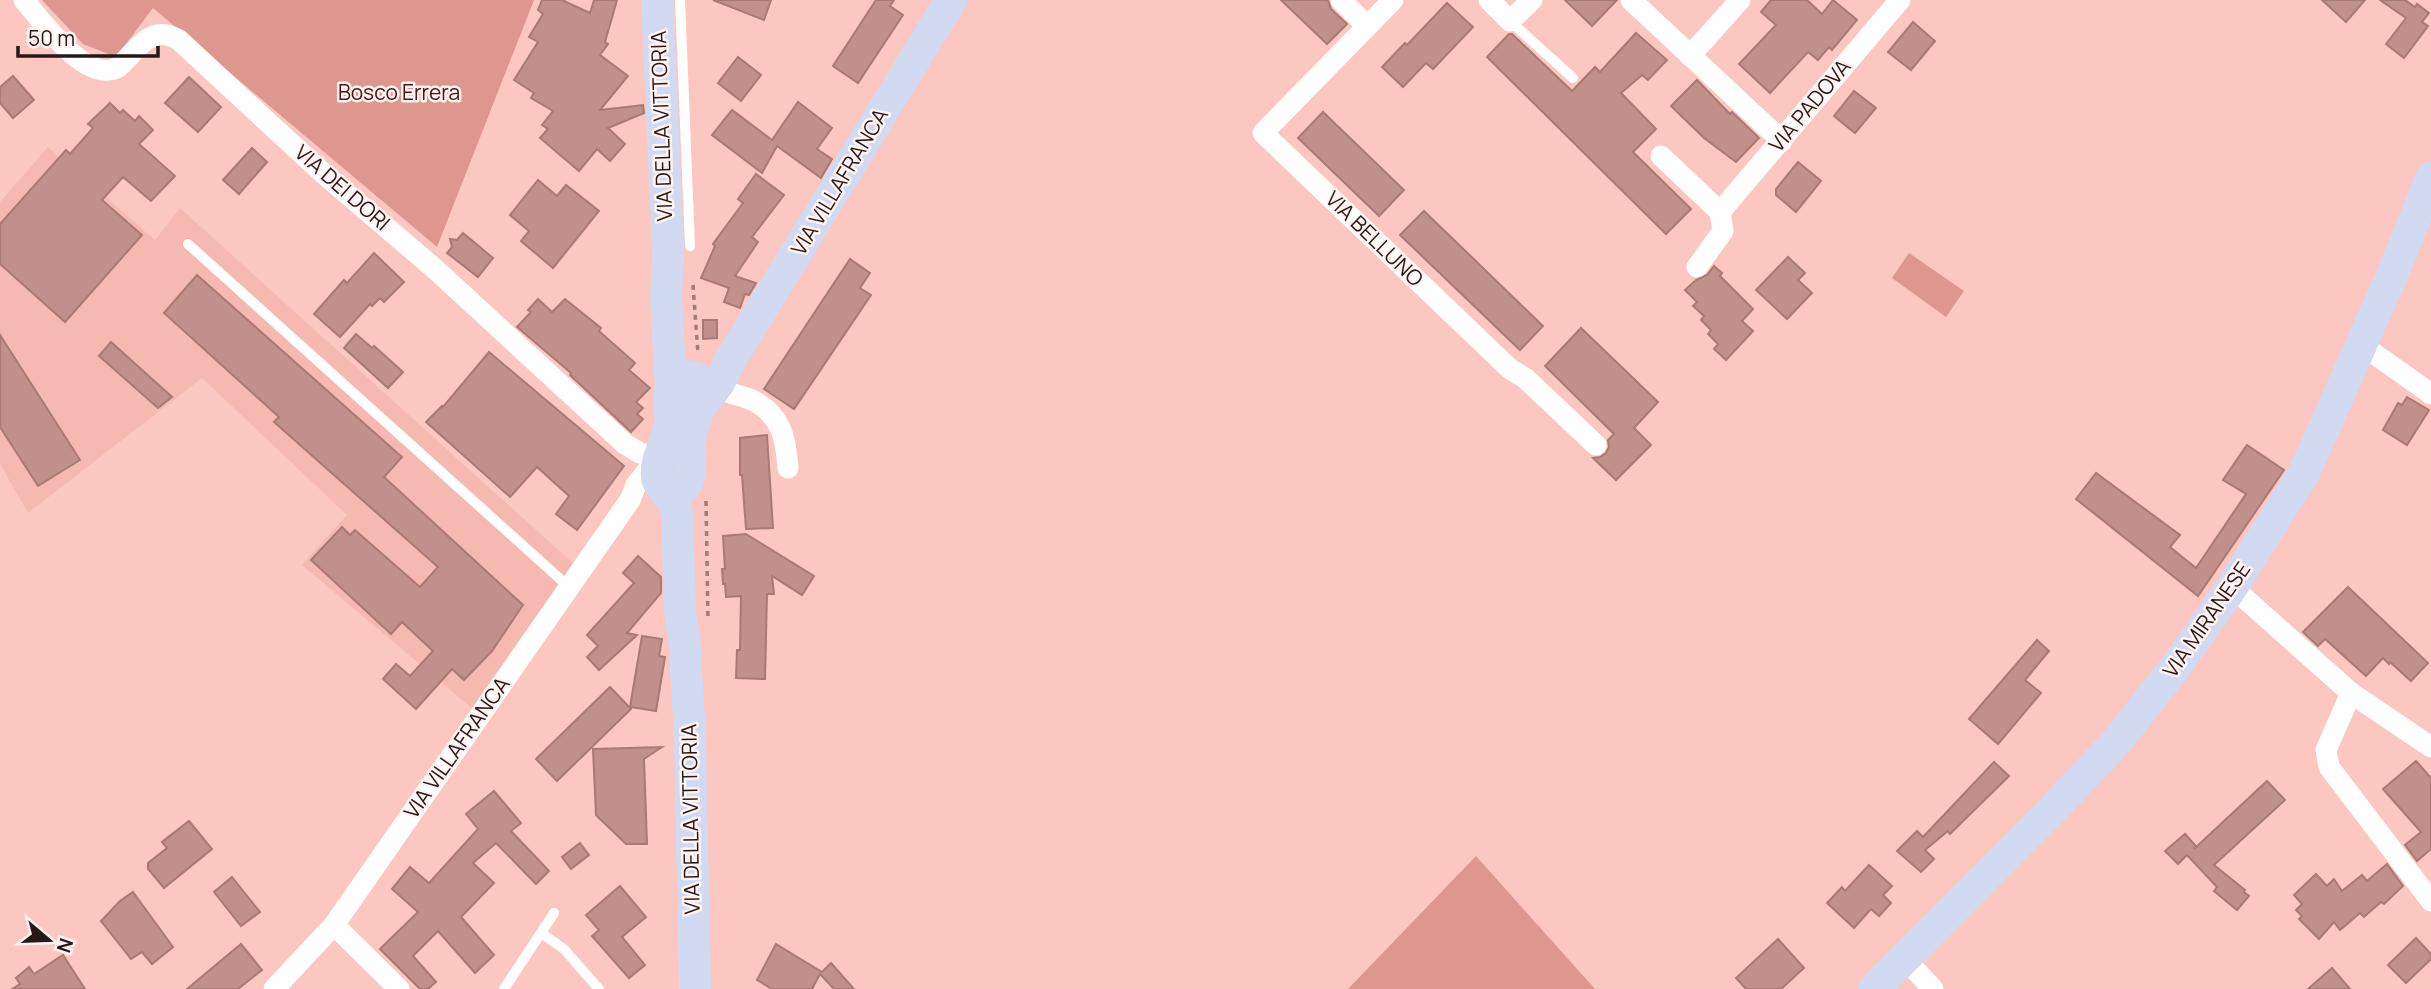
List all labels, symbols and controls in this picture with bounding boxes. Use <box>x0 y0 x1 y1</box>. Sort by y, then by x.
scale bar <box>18 14 158 58</box>
text: 50 m <box>28 24 75 52</box>
street label: VIA DELLA VITTORIA <box>644 30 678 222</box>
street label: VIA PADOVA <box>1762 53 1856 158</box>
park label: Bosco Errera <box>338 78 460 106</box>
street label: VIA VILLAFRANCA <box>784 103 894 260</box>
street label: VIA DEI DORI <box>289 138 396 236</box>
street label: VIA BELLUNO <box>1320 185 1430 292</box>
street label: VIA MIRANESE <box>2156 556 2256 683</box>
street label: VIA VILLAFRANCA <box>397 671 515 824</box>
street label: VIA DELLA VITTORIA <box>674 723 706 915</box>
north arrow <box>14 905 84 975</box>
text: N <box>51 935 80 956</box>

